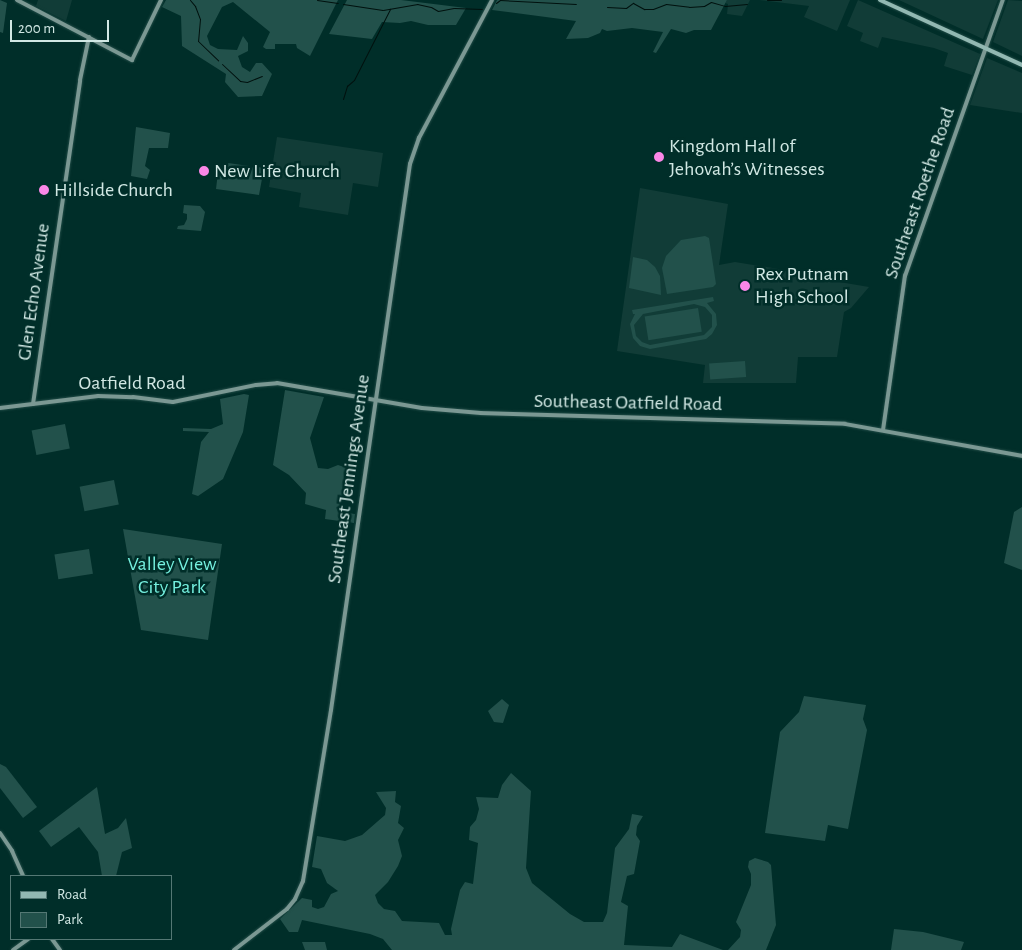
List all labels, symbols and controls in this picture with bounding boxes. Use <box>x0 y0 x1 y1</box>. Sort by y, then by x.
scale bar <box>12 10 111 42</box>
text: 200 m <box>18 21 55 36</box>
street label: Southeast Roethe Road <box>879 104 961 282</box>
place label: Kingdom Hall of Jehovah’s Witnesses <box>669 134 825 181</box>
marker: Kingdom Hall of Jehovah’s Witnesses <box>653 151 665 163</box>
place label: New Life Church <box>214 159 340 183</box>
marker: New Life Church <box>198 165 210 177</box>
place label: Hillside Church <box>54 178 173 202</box>
marker: Hillside Church <box>38 184 50 196</box>
street label: Glen Echo Avenue <box>12 222 56 362</box>
place label: Rex Putnam High School <box>755 262 849 309</box>
marker: Rex Putnam High School <box>739 280 751 292</box>
street label: Oatfield Road <box>78 371 186 395</box>
street label: Southeast Jennings Avenue <box>322 373 376 585</box>
street label: Southeast Oatfield Road <box>534 389 722 417</box>
park label: Valley View City Park <box>127 553 217 600</box>
legend <box>10 875 172 940</box>
text: Road <box>57 887 87 902</box>
text: Park <box>57 912 83 927</box>

